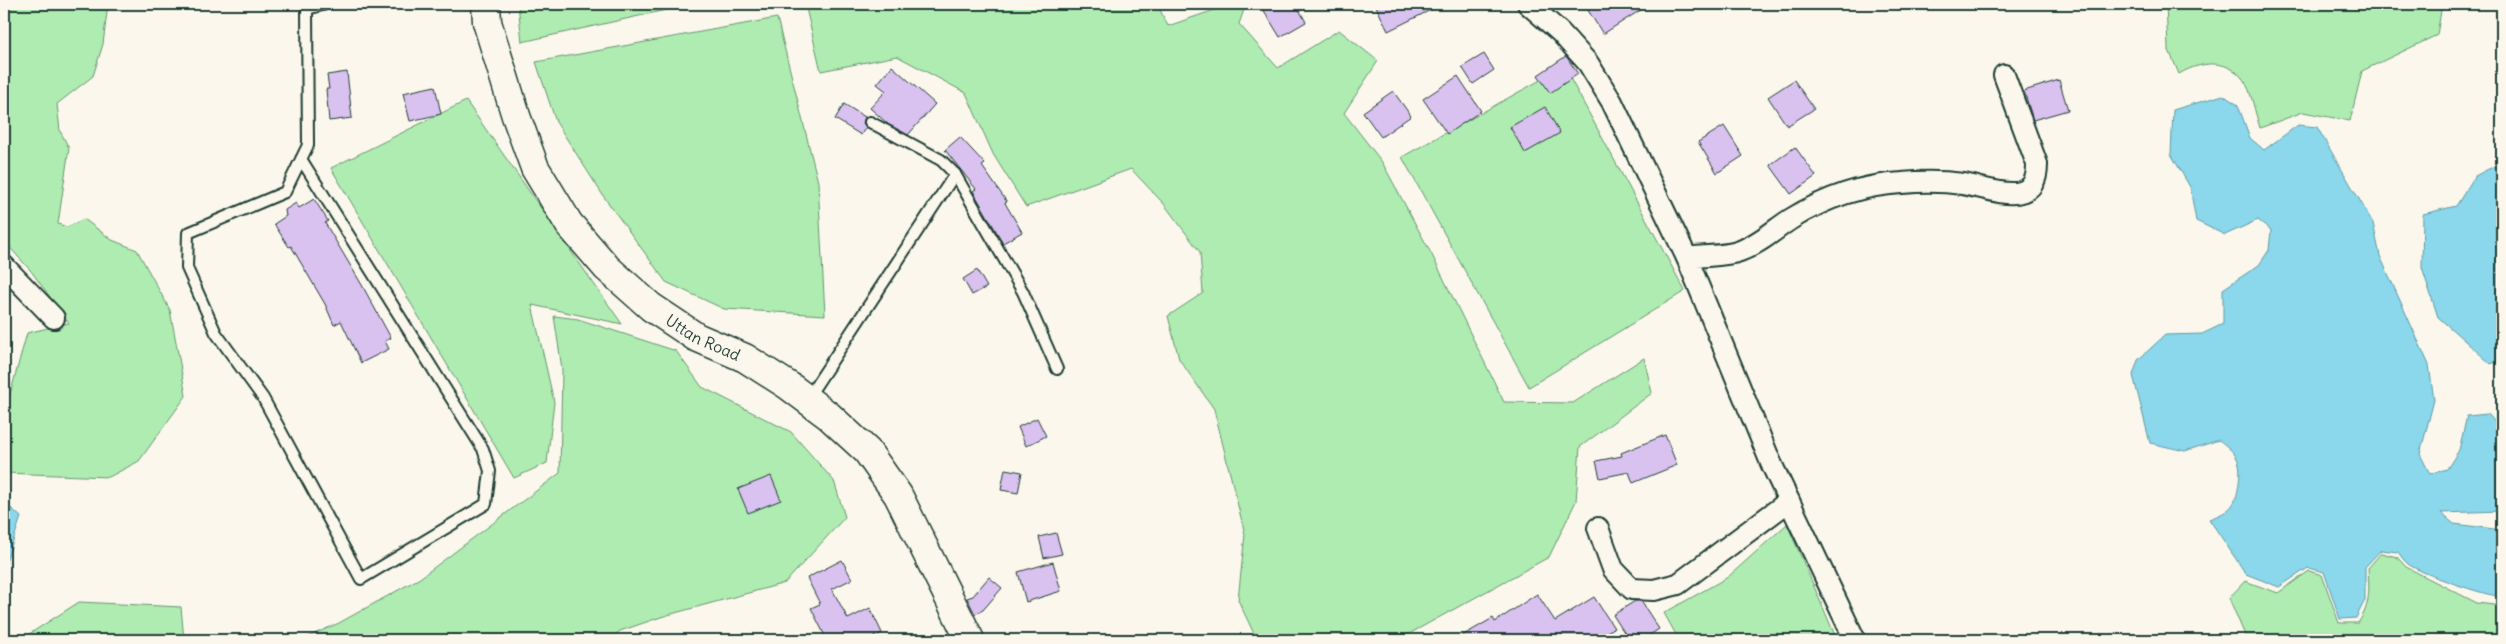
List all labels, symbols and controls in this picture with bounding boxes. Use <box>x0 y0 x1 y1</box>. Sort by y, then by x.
street label: Uttan Road <box>662 310 744 365</box>

